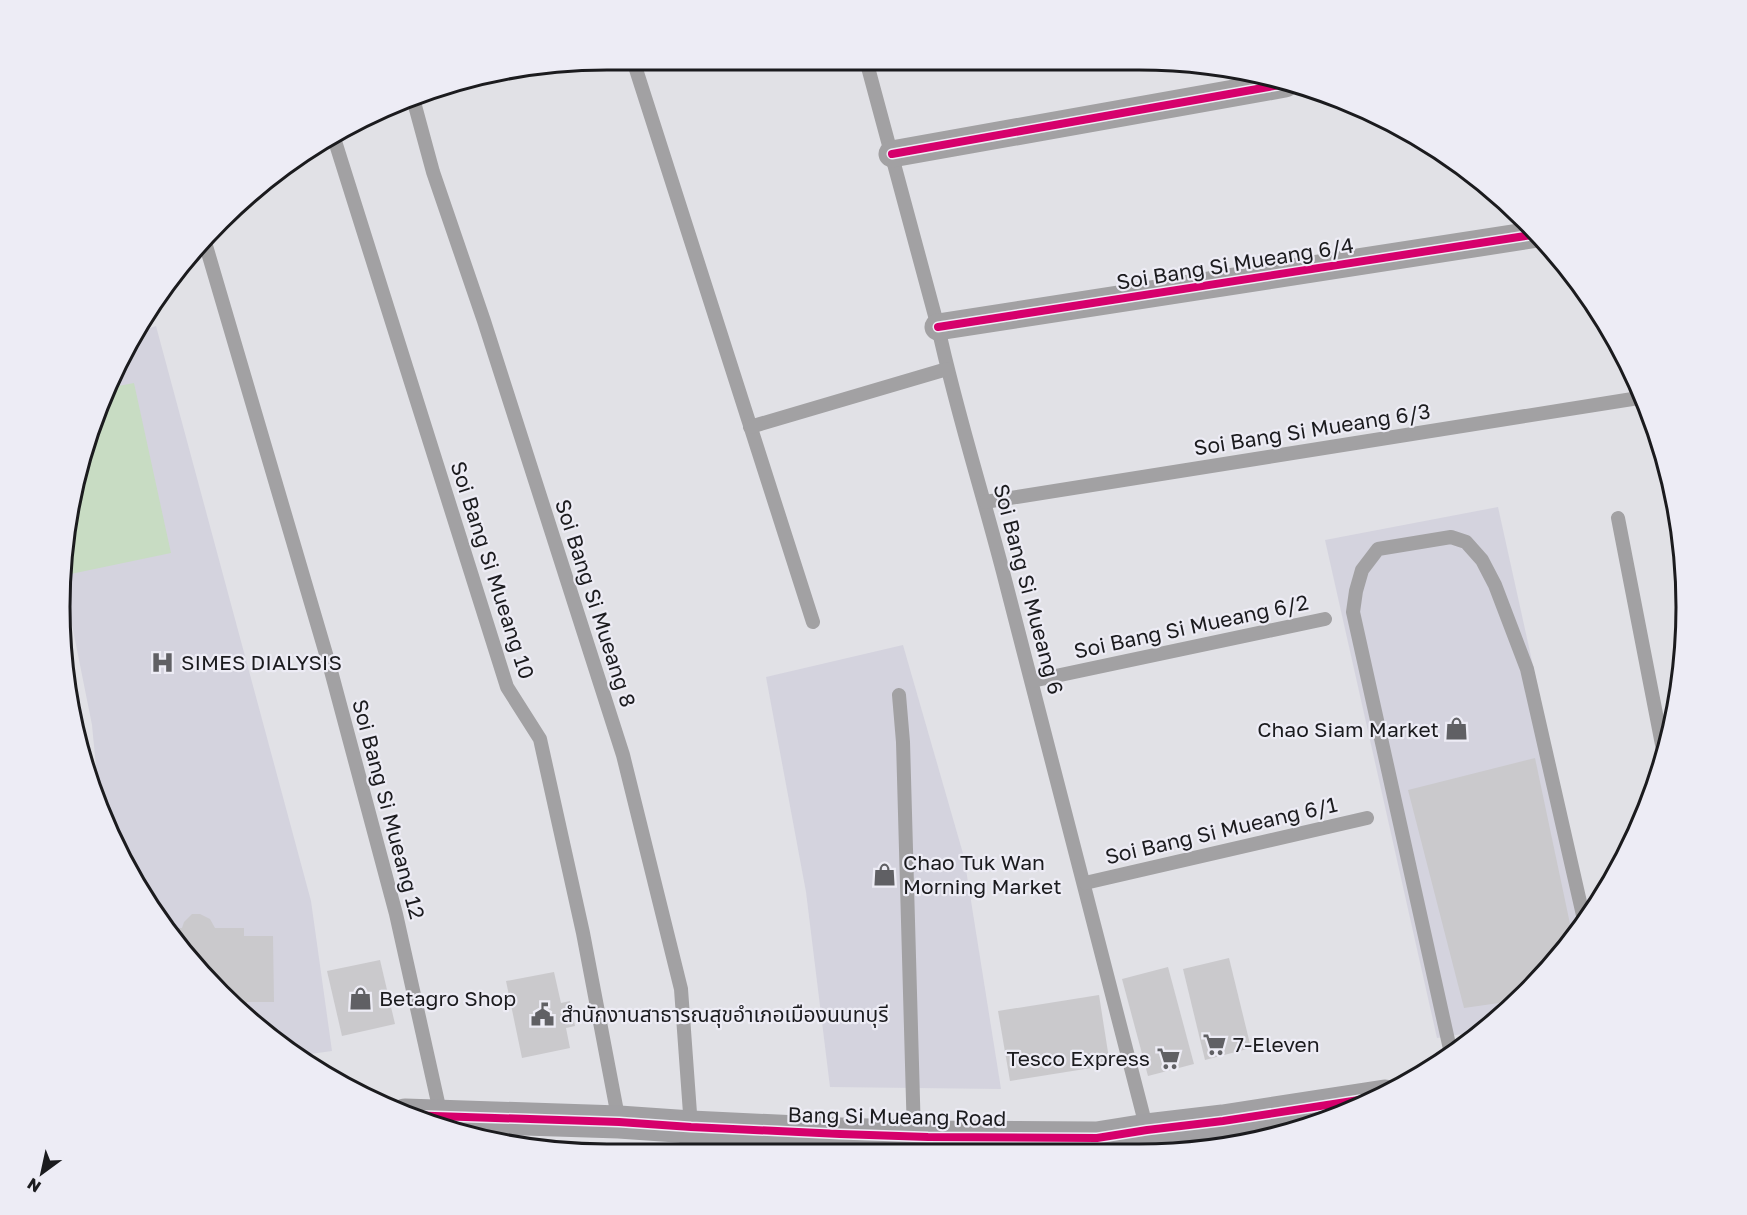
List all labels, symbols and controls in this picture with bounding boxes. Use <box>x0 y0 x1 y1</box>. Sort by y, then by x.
street label: Soi Bang Si Mueang 6/4 <box>1115 231 1355 295</box>
street label: Soi Bang Si Mueang 6/3 <box>1192 397 1432 461</box>
street label: Soi Bang Si Mueang 10 <box>446 458 540 682</box>
street label: Soi Bang Si Mueang 6 <box>988 481 1070 697</box>
street label: Soi Bang Si Mueang 8 <box>550 496 642 710</box>
street label: Soi Bang Si Mueang 6/2 <box>1071 588 1311 664</box>
hospital icon: SIMES DIALYSIS <box>150 649 176 675</box>
place label: SIMES DIALYSIS <box>181 649 342 675</box>
street label: Soi Bang Si Mueang 12 <box>347 696 431 922</box>
place label: Chao Siam Market <box>1257 716 1439 742</box>
shop icon: Chao Siam Market <box>1444 716 1470 742</box>
street label: Soi Bang Si Mueang 6/1 <box>1103 791 1339 869</box>
place label: Chao Tuk Wan Morning Market <box>903 849 1062 899</box>
shop icon: Chao Tuk Wan Morning Market <box>872 861 898 887</box>
shop icon: Betagro Shop <box>348 985 374 1011</box>
place label: Betagro Shop <box>379 985 516 1011</box>
public building icon: สำนักงานสาธารณสุขอำเภอเมืองนนทบุรี <box>530 1001 556 1027</box>
place label: สำนักงานสาธารณสุขอำเภอเมืองนนทบุรี <box>561 1001 888 1028</box>
supermarket icon: 7-Eleven <box>1202 1031 1228 1057</box>
place label: 7-Eleven <box>1233 1031 1320 1057</box>
place label: Tesco Express <box>1007 1045 1150 1071</box>
supermarket icon: Tesco Express <box>1155 1045 1181 1071</box>
street label: Bang Si Mueang Road <box>787 1101 1007 1131</box>
north arrow <box>12 1143 72 1203</box>
text: N <box>23 1174 44 1197</box>

